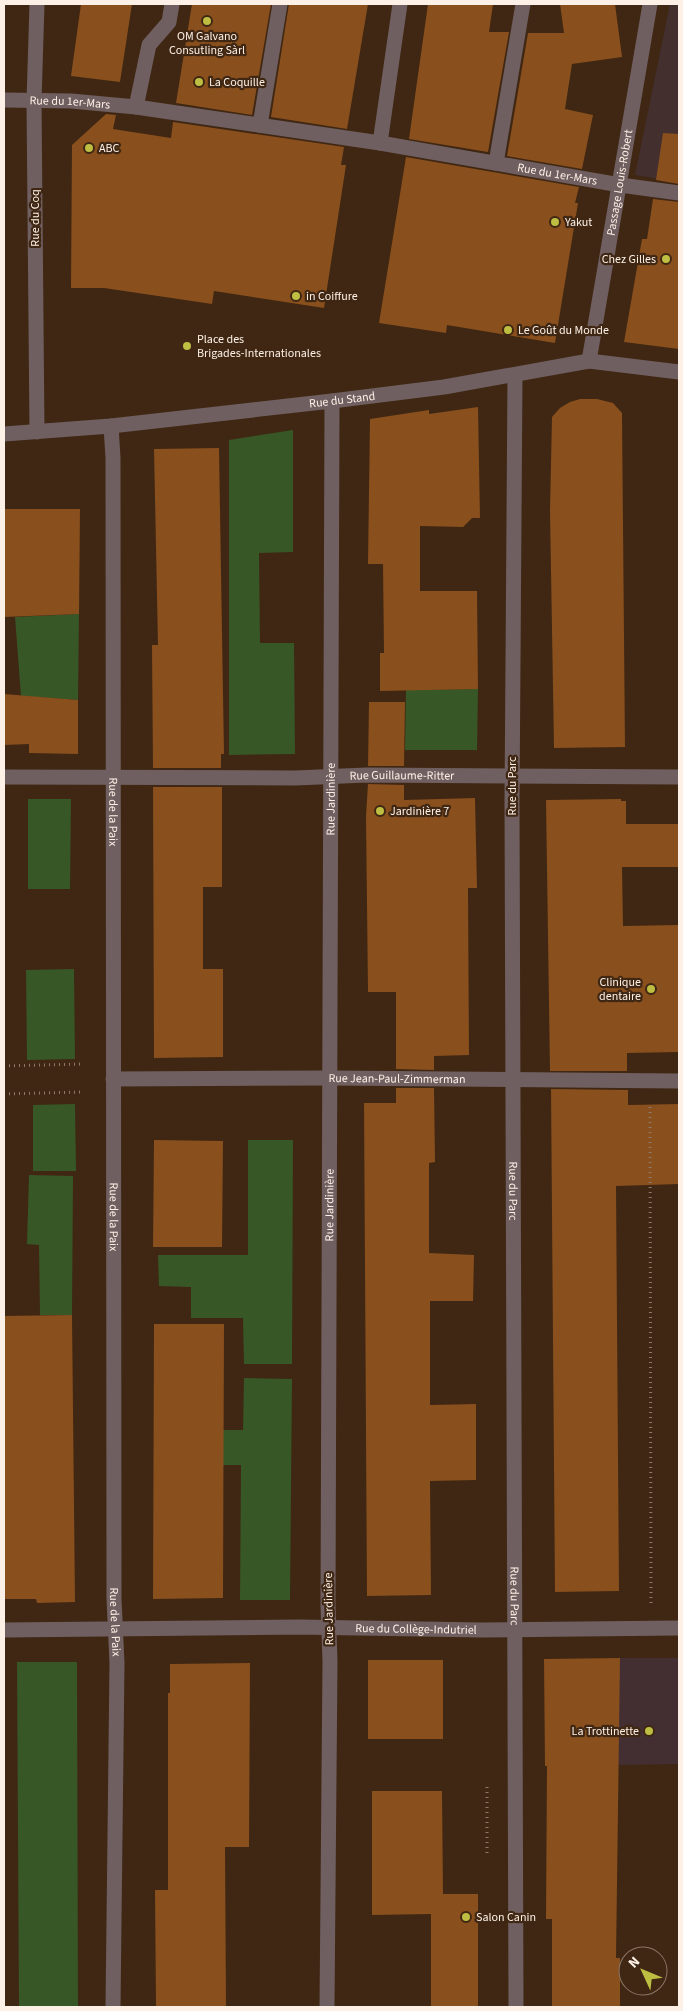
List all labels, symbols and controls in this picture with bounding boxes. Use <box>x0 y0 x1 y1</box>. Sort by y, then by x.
marker: OM Galvano Consutling Sàrl <box>201 15 213 27</box>
place label: OM Galvano Consutling Sàrl <box>169 28 245 59</box>
place label: La Coquille <box>209 74 265 91</box>
marker: La Coquille <box>193 76 205 88</box>
street label: Rue du 1er-Mars <box>29 92 111 113</box>
street label: Passage Louis-Robert <box>602 128 637 237</box>
place label: ABC <box>99 140 120 157</box>
marker: ABC <box>83 142 95 154</box>
street label: Rue du 1er-Mars <box>516 159 599 189</box>
street label: Rue du Coq <box>27 189 44 247</box>
place label: Yakut <box>564 214 592 231</box>
marker: Yakut <box>549 216 561 228</box>
place label: Chez Gilles <box>602 251 656 268</box>
marker: Chez Gilles <box>660 253 672 265</box>
place label: in Coiffure <box>306 288 358 305</box>
marker: in Coiffure <box>290 290 302 302</box>
place label: Le Goût du Monde <box>518 322 609 339</box>
marker: Le Goût du Monde <box>502 324 514 336</box>
place label: Place des Brigades-Internationales <box>197 331 321 362</box>
marker: Place des Brigades-Internationales <box>181 340 193 352</box>
street label: Rue du Stand <box>308 387 376 412</box>
street label: Rue du Parc <box>504 756 521 816</box>
street label: Rue Jardinière <box>322 763 339 835</box>
street label: Rue Guillaume-Ritter <box>349 766 455 784</box>
street label: Rue de la Paix <box>105 777 122 847</box>
place label: Jardinière 7 <box>390 803 449 820</box>
marker: Jardinière 7 <box>374 805 386 817</box>
place label: Clinique dentaire <box>599 974 641 1005</box>
marker: Clinique dentaire <box>645 983 657 995</box>
street label: Rue Jean-Paul-Zimmerman <box>328 1069 466 1088</box>
street label: Rue du Parc <box>505 1161 522 1221</box>
street label: Rue Jardinière <box>321 1169 338 1241</box>
street label: Rue de la Paix <box>105 1182 122 1252</box>
street label: Rue du Parc <box>506 1566 523 1626</box>
street label: Rue Jardinière <box>320 1572 338 1645</box>
street label: Rue de la Paix <box>105 1587 125 1657</box>
street label: Rue du Collège-Indutriel <box>355 1619 477 1638</box>
place label: La Trottinette <box>572 1723 639 1740</box>
marker: La Trottinette <box>643 1725 655 1737</box>
place label: Salon Canin <box>476 1909 536 1926</box>
marker: Salon Canin <box>460 1911 472 1923</box>
north arrow <box>618 1946 668 1996</box>
text: N <box>624 1952 645 1973</box>

